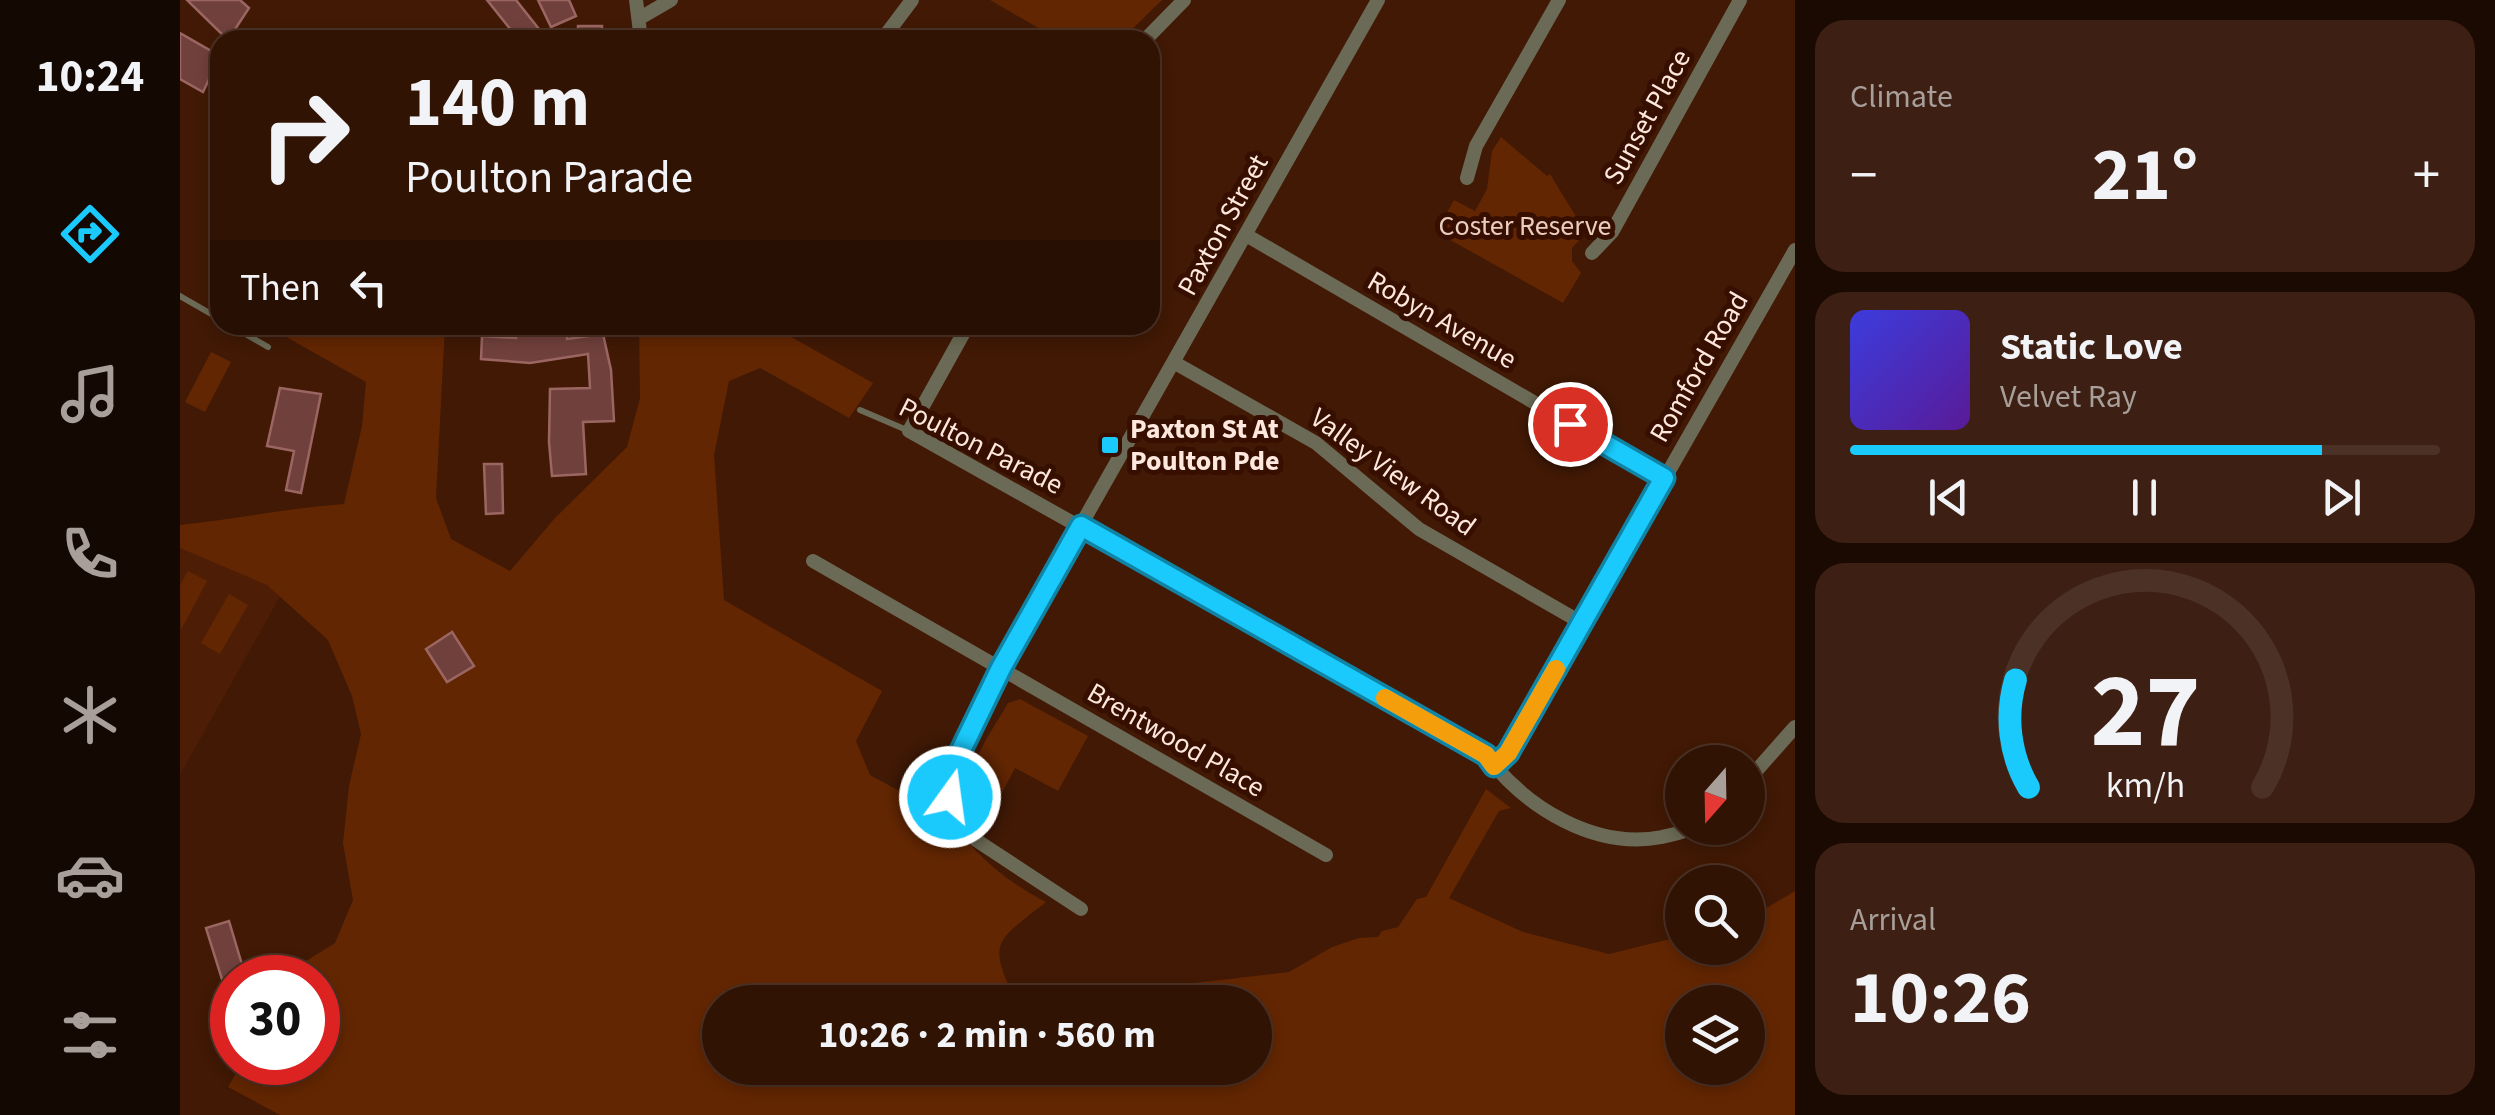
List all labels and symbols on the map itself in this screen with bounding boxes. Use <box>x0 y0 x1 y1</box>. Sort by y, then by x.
street label: Sunset Place <box>1593 42 1701 192</box>
street label: Paxton Street <box>1168 147 1279 303</box>
park label: Coster Reserve <box>1438 206 1612 246</box>
street label: Robyn Avenue <box>1360 261 1524 379</box>
street label: Romford Road <box>1640 284 1758 450</box>
pin <box>1528 382 1613 467</box>
street label: Poulton Parade <box>892 387 1070 505</box>
street label: Valley View Road <box>1302 398 1484 546</box>
place label: Paxton St At Poulton Pde <box>1130 409 1280 481</box>
marker: Paxton St At Poulton Pde <box>1099 434 1121 456</box>
street label: Brentwood Place <box>1080 673 1272 807</box>
position arrow <box>898 745 1002 849</box>
north arrow <box>1665 745 1765 845</box>
speed limit sign: 30 <box>210 955 340 1085</box>

